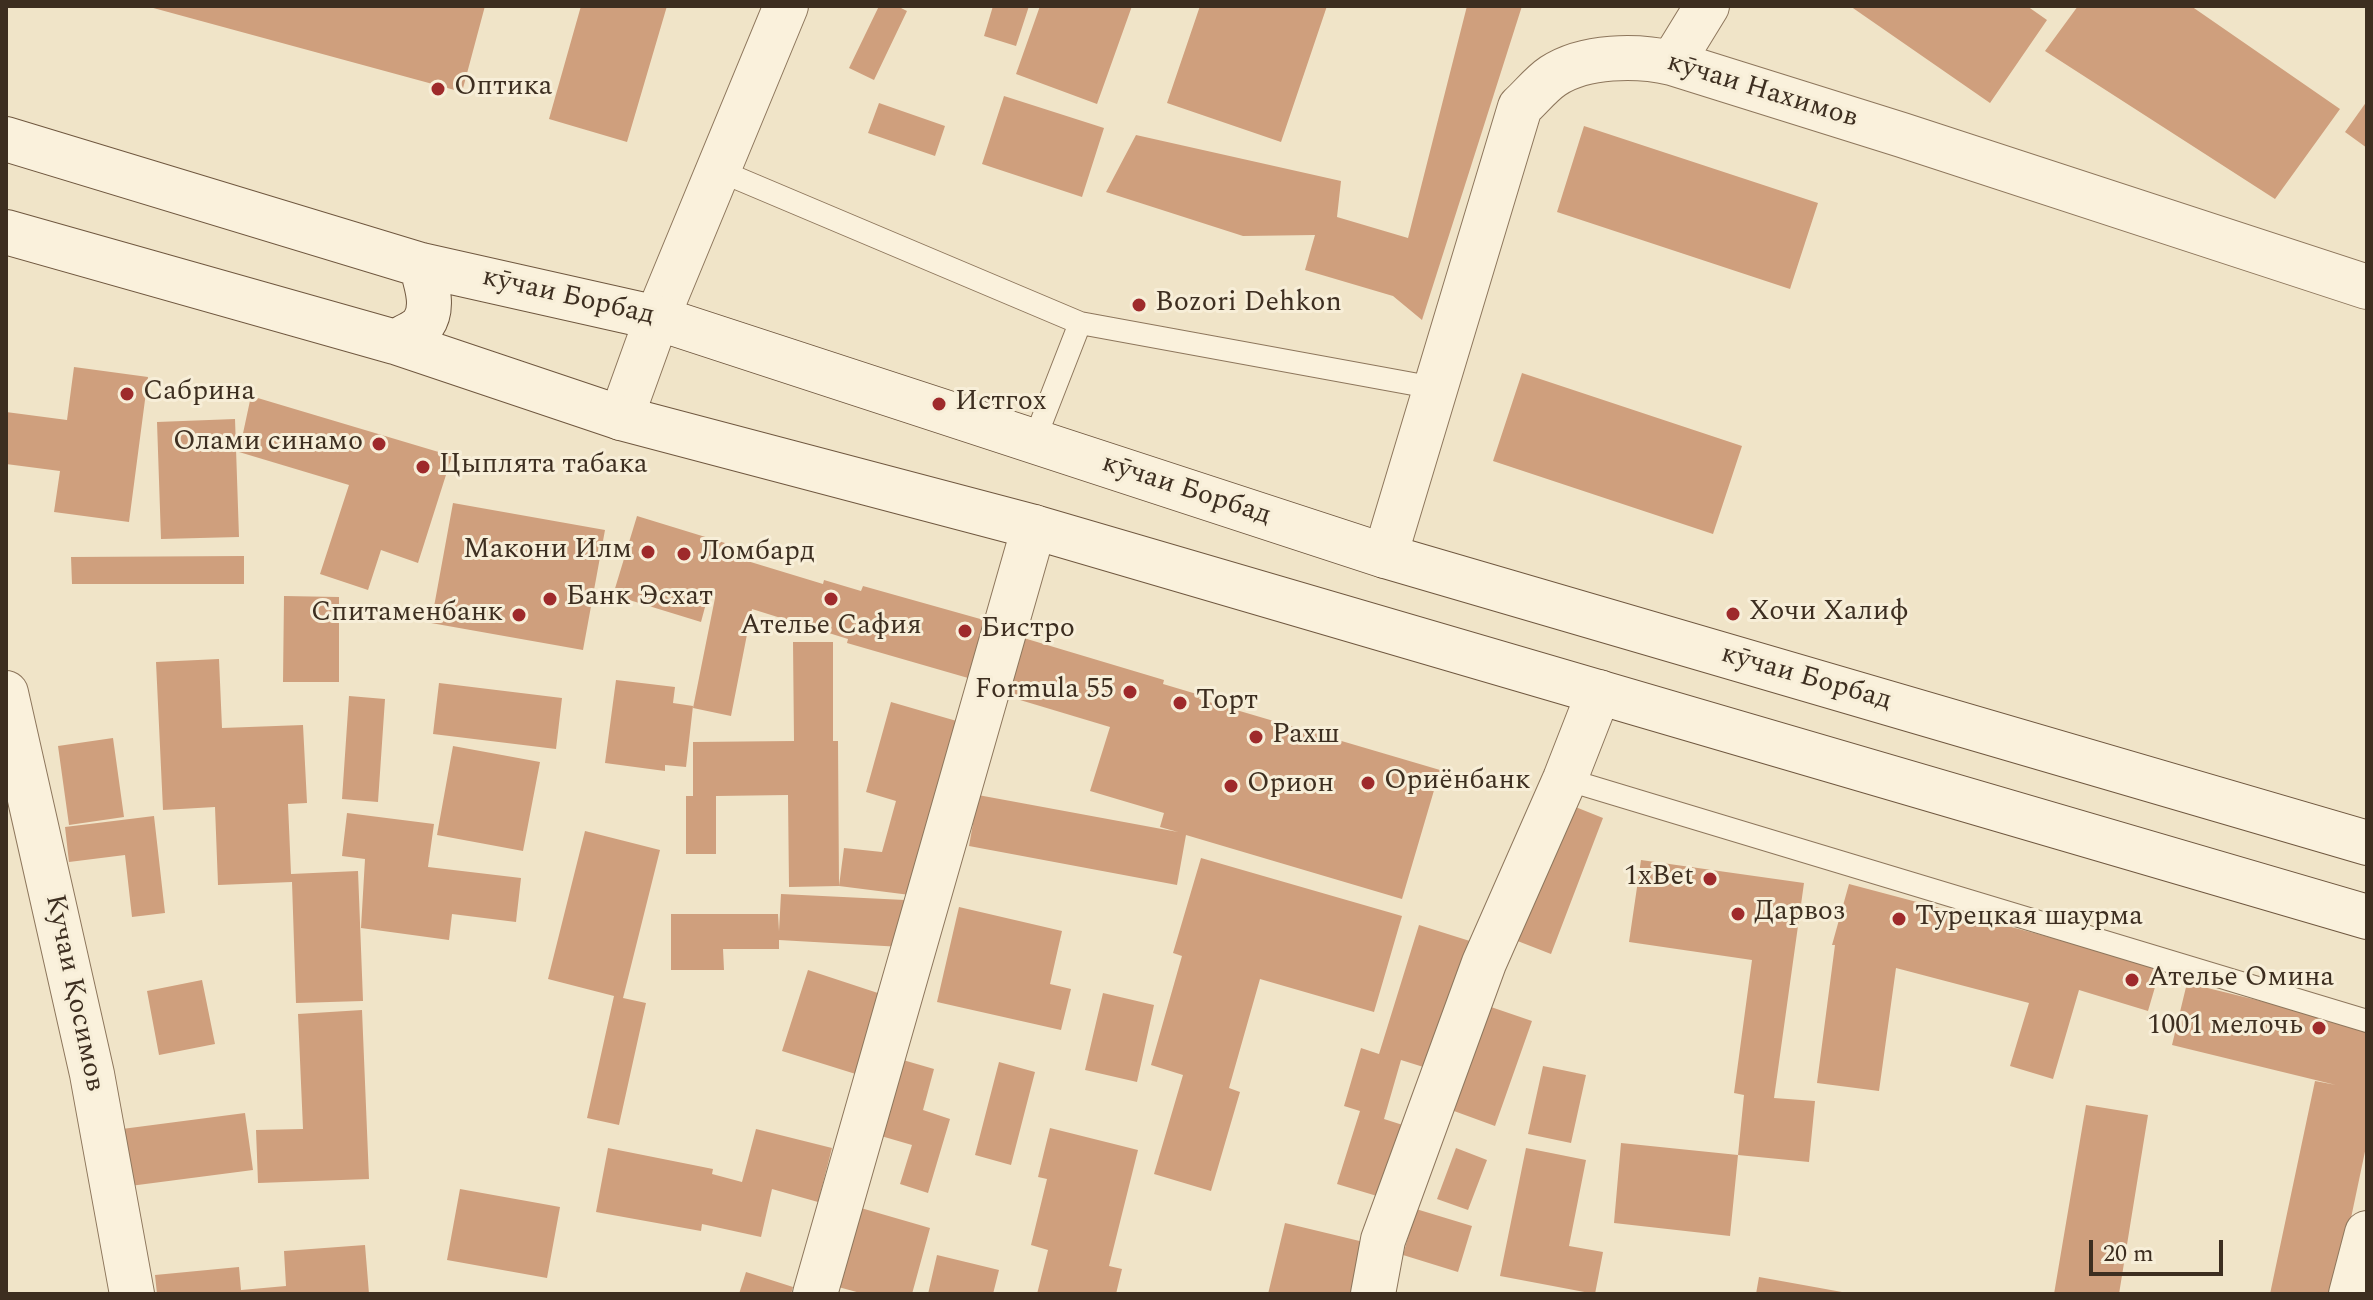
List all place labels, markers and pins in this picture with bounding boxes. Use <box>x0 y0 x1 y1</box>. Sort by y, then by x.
place label: Оптика <box>454 72 552 106</box>
marker: Оптика <box>429 80 447 98</box>
place label: Bozori Dehkon <box>1155 288 1342 322</box>
marker: Bozori Dehkon <box>1130 296 1148 314</box>
place label: Сабрина <box>143 377 255 411</box>
marker: Сабрина <box>118 385 136 403</box>
place label: Истгох <box>955 387 1047 421</box>
marker: Истгох <box>930 395 948 413</box>
place label: Олами синамо <box>173 427 363 461</box>
marker: Олами синамо <box>370 435 388 453</box>
place label: Цыплята табака <box>439 450 648 484</box>
marker: Цыплята табака <box>414 458 432 476</box>
place label: Макони Илм <box>463 535 632 569</box>
place label: Ломбард <box>700 537 815 571</box>
marker: Макони Илм <box>639 543 657 561</box>
marker: Ломбард <box>675 545 693 563</box>
place label: Банк Эсхат <box>566 582 713 616</box>
marker: Банк Эсхат <box>541 590 559 608</box>
marker: Ателье Сафия <box>822 590 840 608</box>
place label: Хочи Халиф <box>1749 597 1909 631</box>
place label: Спитаменбанк <box>311 598 503 632</box>
marker: Хочи Халиф <box>1724 605 1742 623</box>
marker: Спитаменбанк <box>510 606 528 624</box>
place label: Ателье Сафия <box>740 611 922 645</box>
place label: Бистро <box>981 614 1075 648</box>
marker: Бистро <box>956 622 974 640</box>
place label: Formula 55 <box>975 675 1114 709</box>
marker: Formula 55 <box>1121 683 1139 701</box>
place label: Торт <box>1196 686 1258 720</box>
marker: Торт <box>1171 694 1189 712</box>
place label: Рахш <box>1272 720 1339 754</box>
marker: Рахш <box>1247 728 1265 746</box>
place label: Ориёнбанк <box>1384 766 1531 800</box>
place label: Орион <box>1247 769 1334 803</box>
marker: Ориёнбанк <box>1359 774 1377 792</box>
marker: Орион <box>1222 777 1240 795</box>
place label: 1xBet <box>1624 862 1694 896</box>
marker: 1xBet <box>1701 870 1719 888</box>
place label: Дарвоз <box>1754 897 1845 931</box>
place label: Турецкая шаурма <box>1915 902 2143 936</box>
marker: Дарвоз <box>1729 905 1747 923</box>
marker: Турецкая шаурма <box>1890 910 1908 928</box>
place label: Ателье Омина <box>2148 963 2334 997</box>
marker: Ателье Омина <box>2123 971 2141 989</box>
place label: 1001 мелочь <box>2147 1011 2303 1045</box>
marker: 1001 мелочь <box>2310 1019 2328 1037</box>

